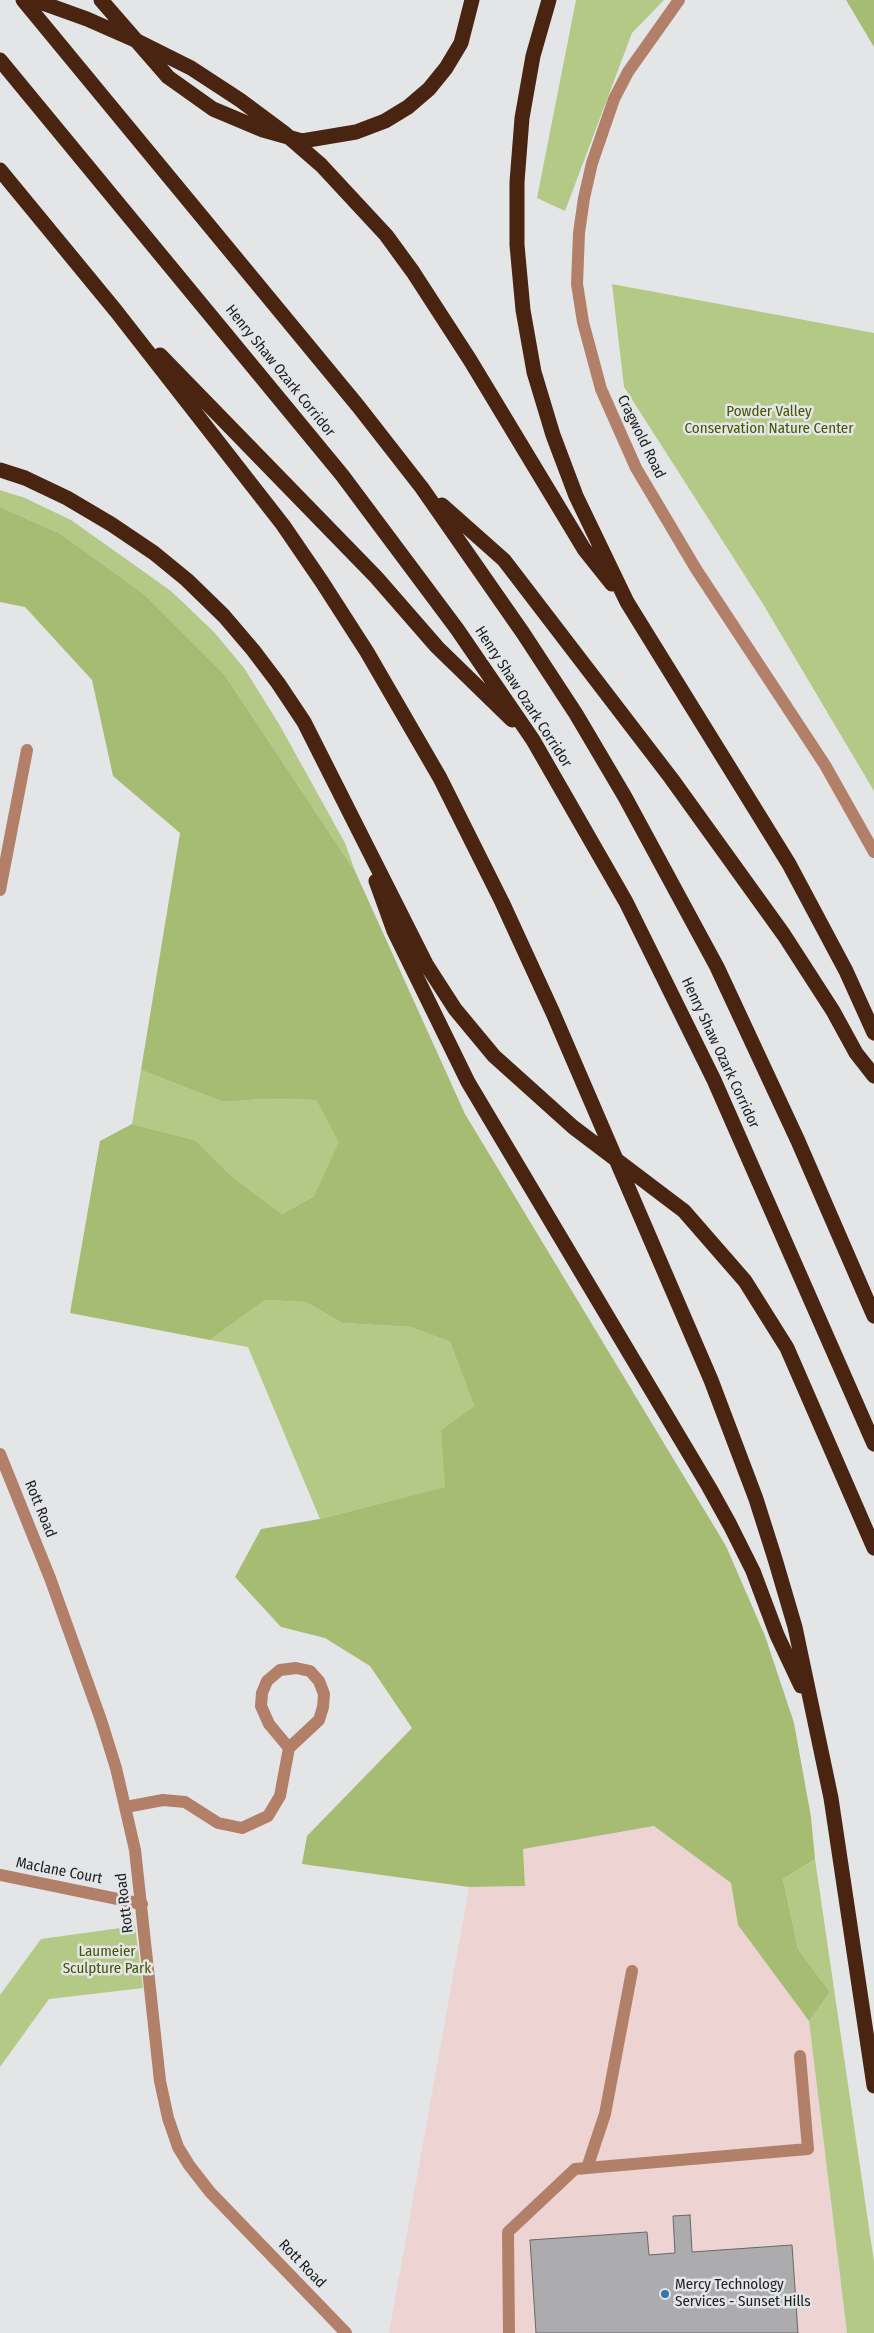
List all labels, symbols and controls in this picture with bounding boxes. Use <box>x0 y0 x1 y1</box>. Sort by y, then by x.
street label: Henry Shaw Ozark Corridor <box>221 301 339 441</box>
street label: Cragwold Road <box>613 392 669 482</box>
park label: Powder Valley Conservation Nature Center <box>685 403 853 438</box>
street label: Henry Shaw Ozark Corridor <box>471 623 575 771</box>
street label: Henry Shaw Ozark Corridor <box>677 975 763 1131</box>
street label: Rott Road <box>20 1478 60 1540</box>
street label: Maclane Court <box>14 1854 104 1888</box>
street label: Rott Road <box>112 1872 138 1934</box>
park label: Laumeier Sculpture Park <box>63 1943 151 1978</box>
street label: Rott Road <box>275 2236 329 2292</box>
place label: Mercy Technology Services - Sunset Hills <box>675 2276 811 2311</box>
marker: Mercy Technology Services - Sunset Hills <box>659 2288 671 2300</box>

